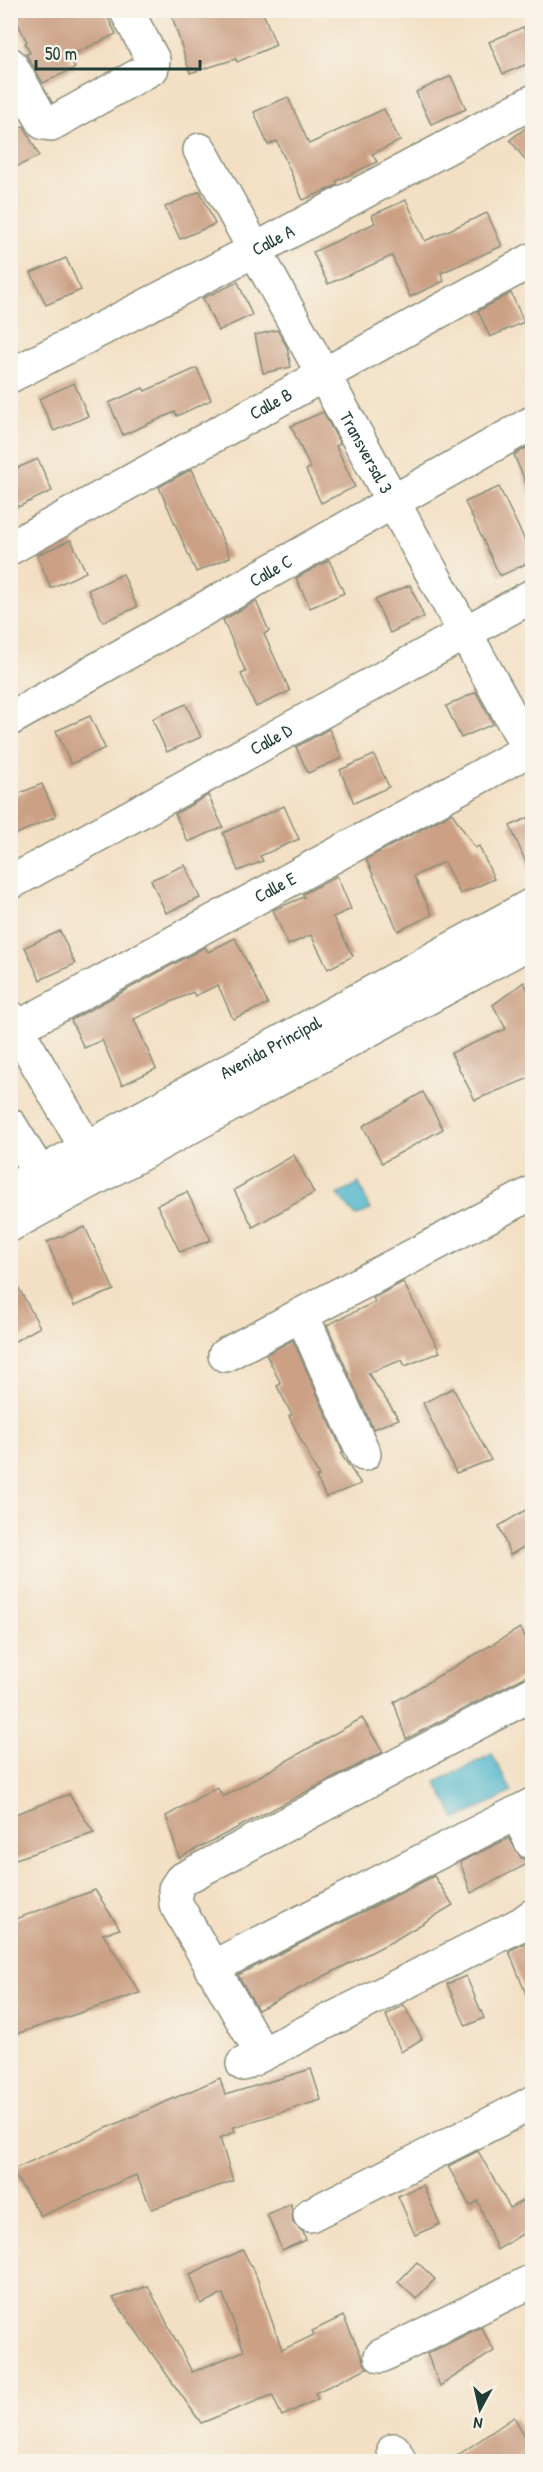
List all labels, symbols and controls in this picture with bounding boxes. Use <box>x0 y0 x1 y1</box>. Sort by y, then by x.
scale bar <box>36 33 200 71</box>
text: 50 m <box>45 41 77 66</box>
street label: Calle A <box>247 218 299 261</box>
street label: Calle B <box>245 382 296 425</box>
street label: Transversal 3 <box>334 407 399 498</box>
street label: Calle C <box>245 548 297 593</box>
street label: Calle D <box>245 717 297 761</box>
street label: Calle E <box>250 866 300 909</box>
street label: Avenida Principal <box>215 1009 326 1085</box>
north arrow <box>450 2379 510 2439</box>
text: N <box>472 2412 484 2435</box>

